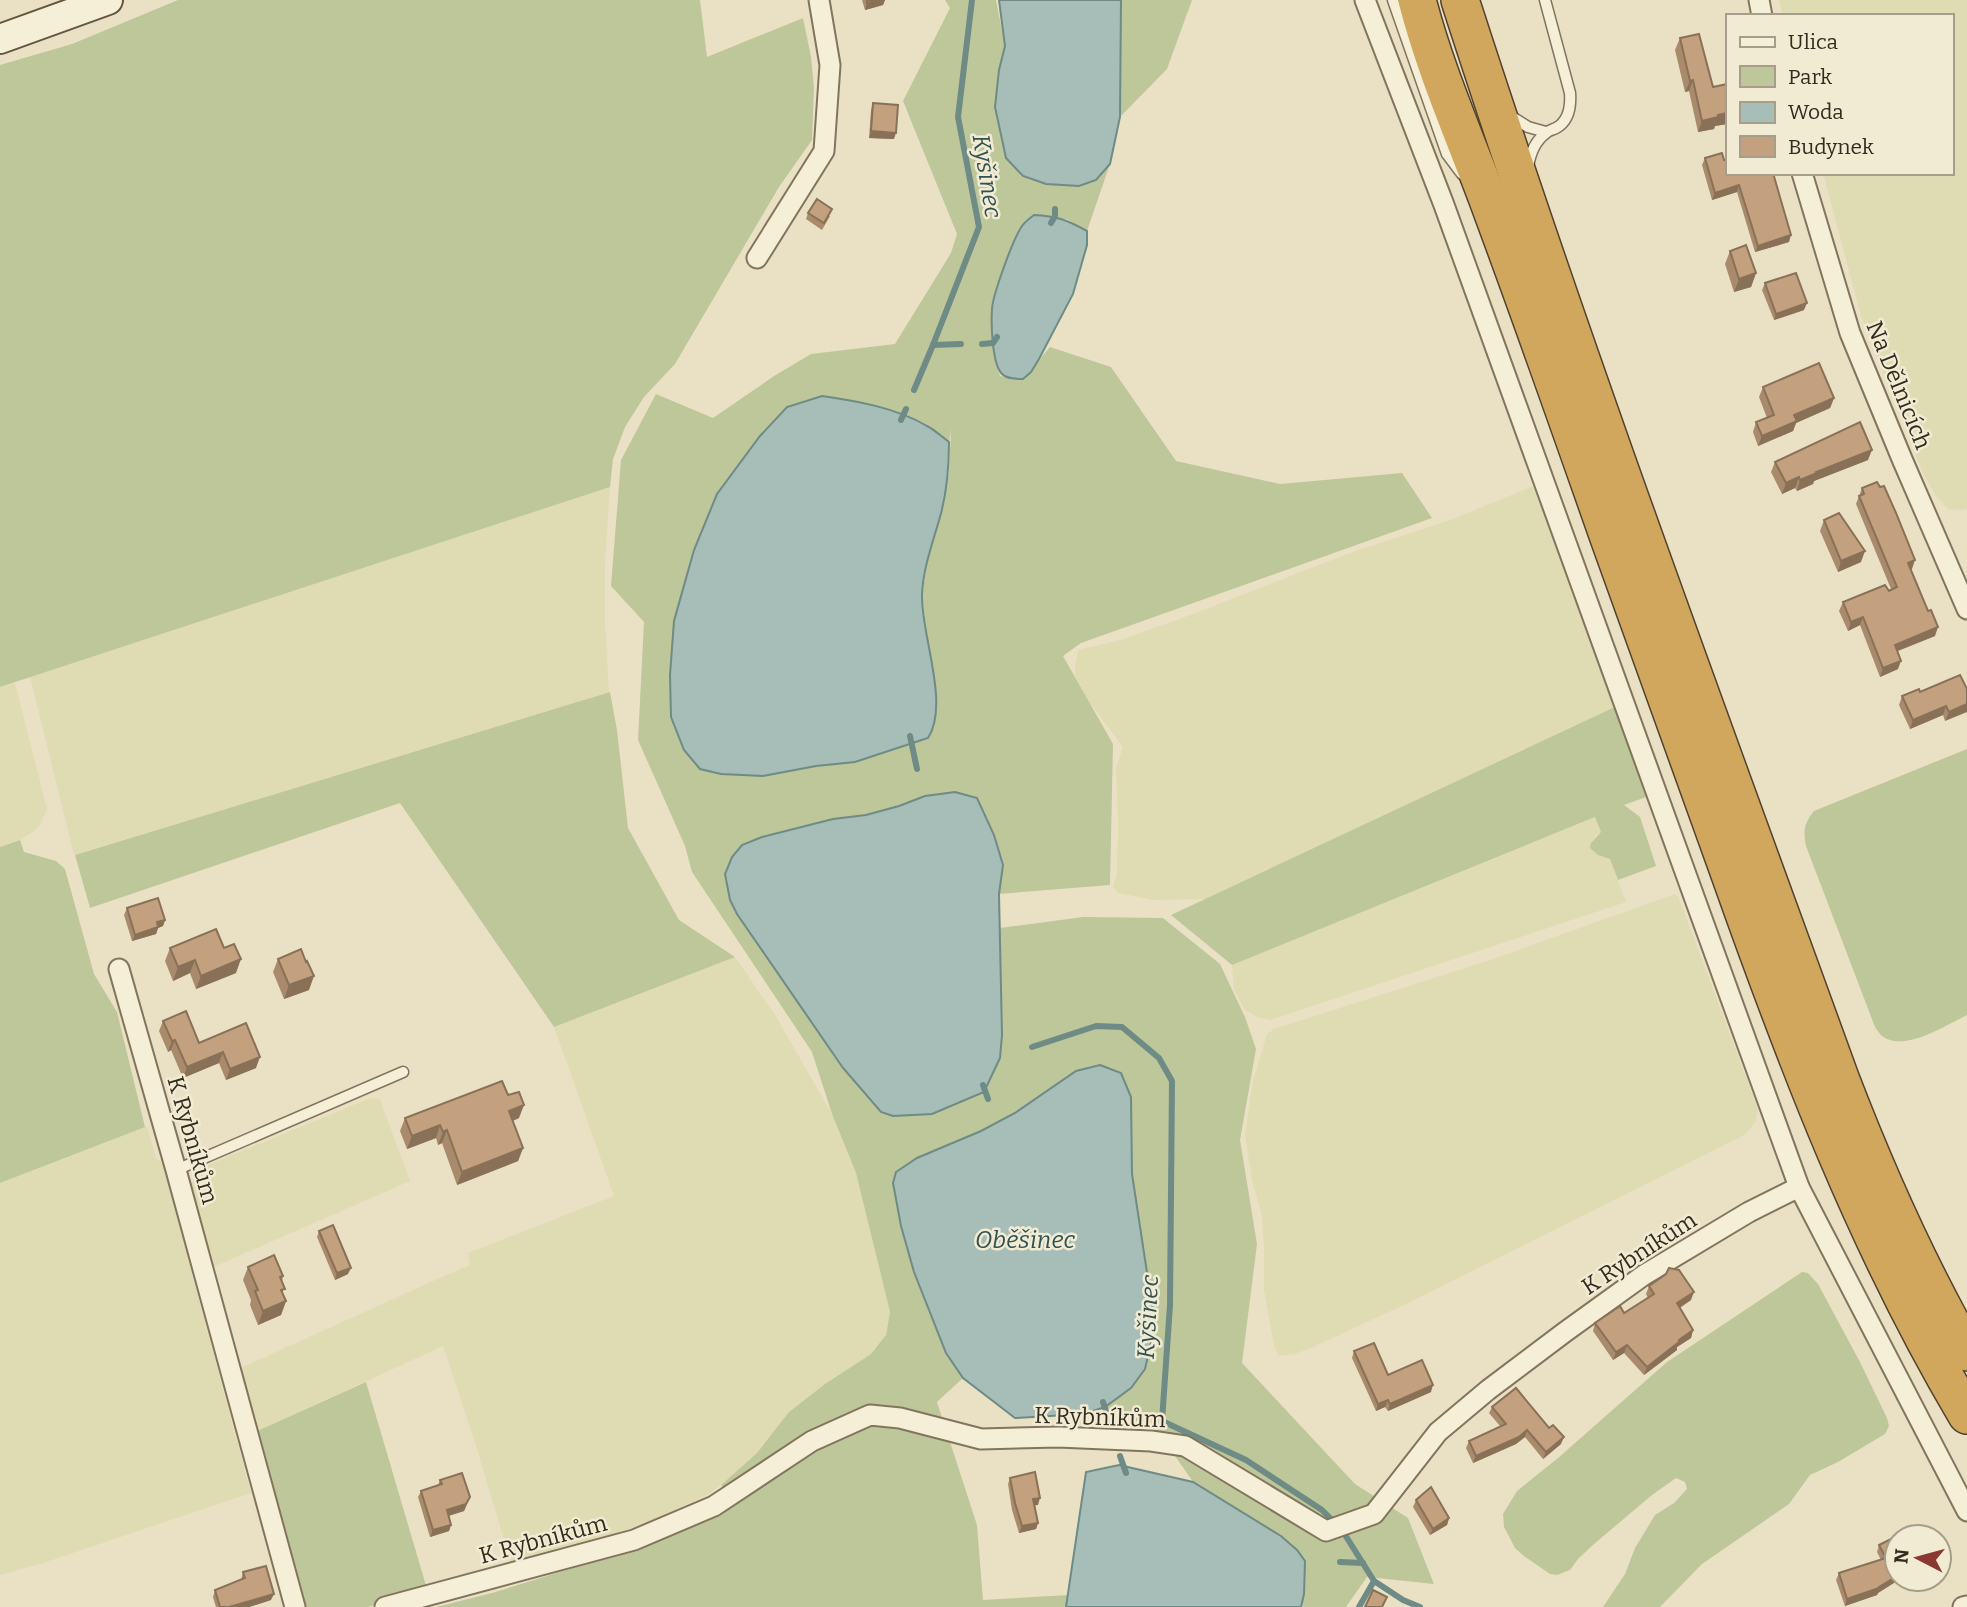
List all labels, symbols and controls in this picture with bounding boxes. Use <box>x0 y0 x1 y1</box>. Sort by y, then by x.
legend <box>1726 14 1953 175</box>
text: Ulica <box>1788 29 1838 55</box>
text: Park <box>1788 64 1832 90</box>
text: Woda <box>1788 99 1844 125</box>
water label: Kyšinec <box>967 132 1007 220</box>
text: Budynek <box>1788 134 1874 160</box>
street label: Na Dělnicích <box>1861 317 1937 453</box>
street label: K Rybníkům <box>161 1073 225 1207</box>
street label: K Rybníkům <box>1576 1205 1702 1301</box>
water label: Oběšinec <box>975 1226 1075 1254</box>
water label: Kyšinec <box>1132 1274 1164 1360</box>
street label: K Rybníkům <box>1034 1401 1166 1433</box>
street label: K Rybníkům <box>476 1508 610 1570</box>
north arrow <box>1883 1523 1953 1593</box>
text: N <box>1889 1547 1914 1565</box>

